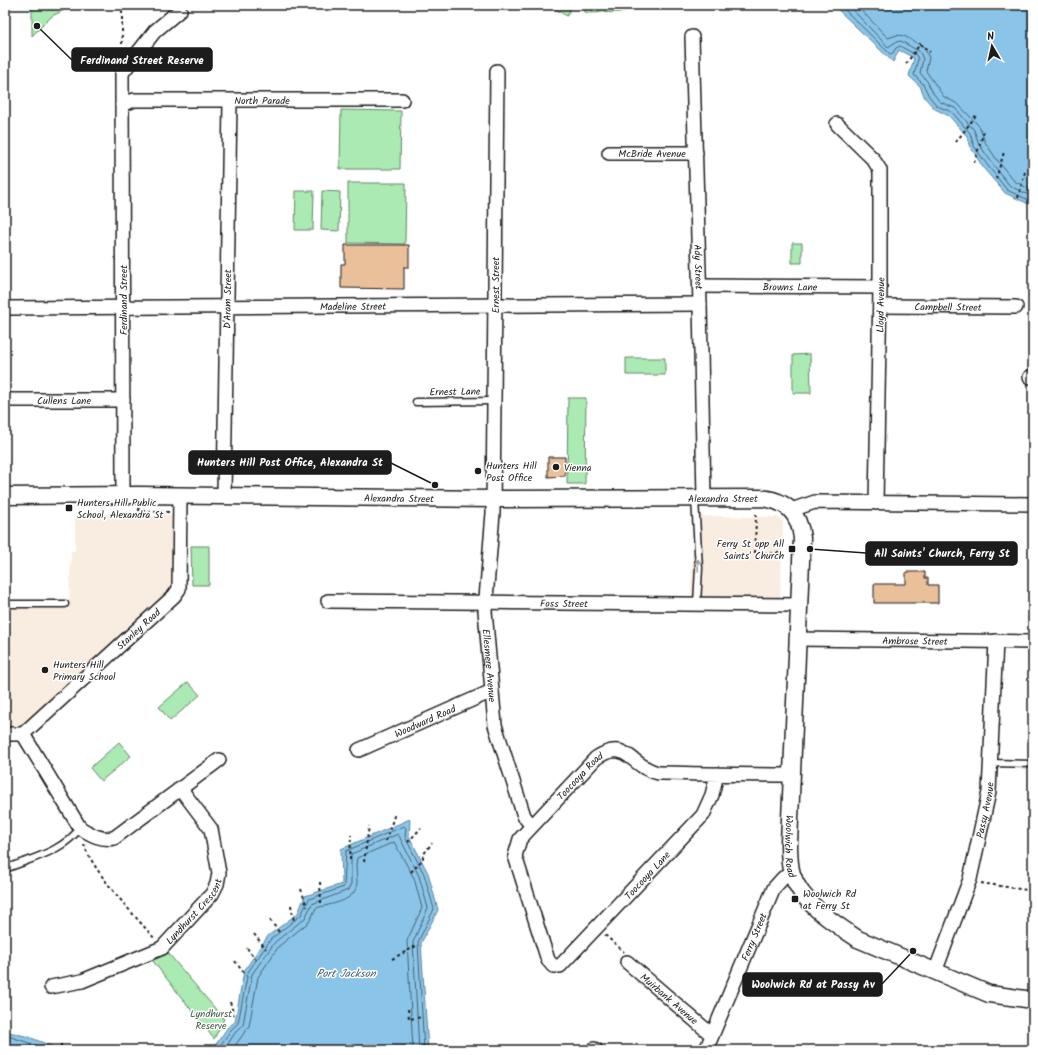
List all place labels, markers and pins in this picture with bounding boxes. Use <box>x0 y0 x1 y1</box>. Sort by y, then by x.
callout: Ferdinand Street Reserve <box>72 48 212 71</box>
callout: Hunters Hill Post Office, Alexandra St <box>189 451 391 474</box>
place label: Hunters Hill Post Office <box>486 458 537 486</box>
place label: Vienna <box>564 460 592 476</box>
marker: Vienna <box>551 462 561 472</box>
marker: Hunters Hill Post Office <box>473 466 483 476</box>
place label: Hunters Hill Public School, Alexandra St <box>77 495 164 523</box>
marker: Hunters Hill Public School, Alexandra St <box>64 503 74 513</box>
place label: Ferry St opp All Saints' Church <box>717 536 785 564</box>
callout: All Saints' Church, Ferry St <box>866 542 1017 565</box>
marker: Ferry St opp All Saints' Church <box>787 544 797 554</box>
place label: Hunters Hill Primary School <box>53 657 116 685</box>
marker: Hunters Hill Primary School <box>40 665 50 675</box>
place label: Woolwich Rd at Ferry St <box>803 886 857 914</box>
marker: Woolwich Rd at Ferry St <box>790 894 800 904</box>
callout: Woolwich Rd at Passy Av <box>743 973 882 996</box>

